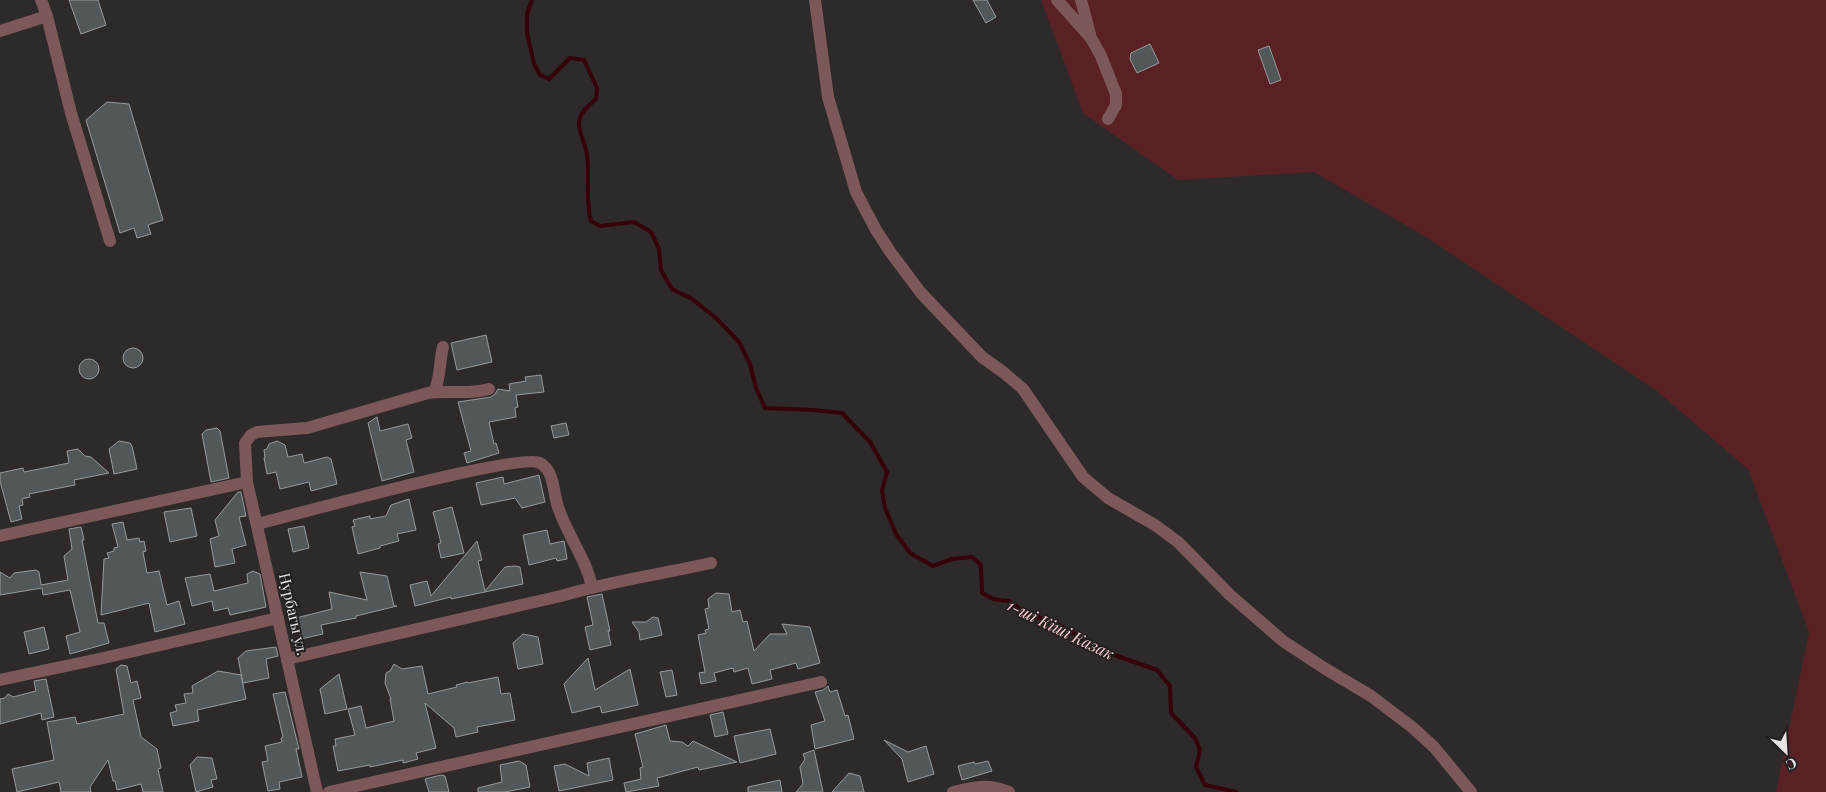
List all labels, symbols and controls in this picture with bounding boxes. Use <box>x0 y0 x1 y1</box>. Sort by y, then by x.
street label: Нурбагы ул. <box>275 571 313 657</box>
water label: 1-ші Кіші Казак <box>1004 594 1118 664</box>
north arrow <box>1761 727 1811 777</box>
text: С <box>1783 754 1800 775</box>

